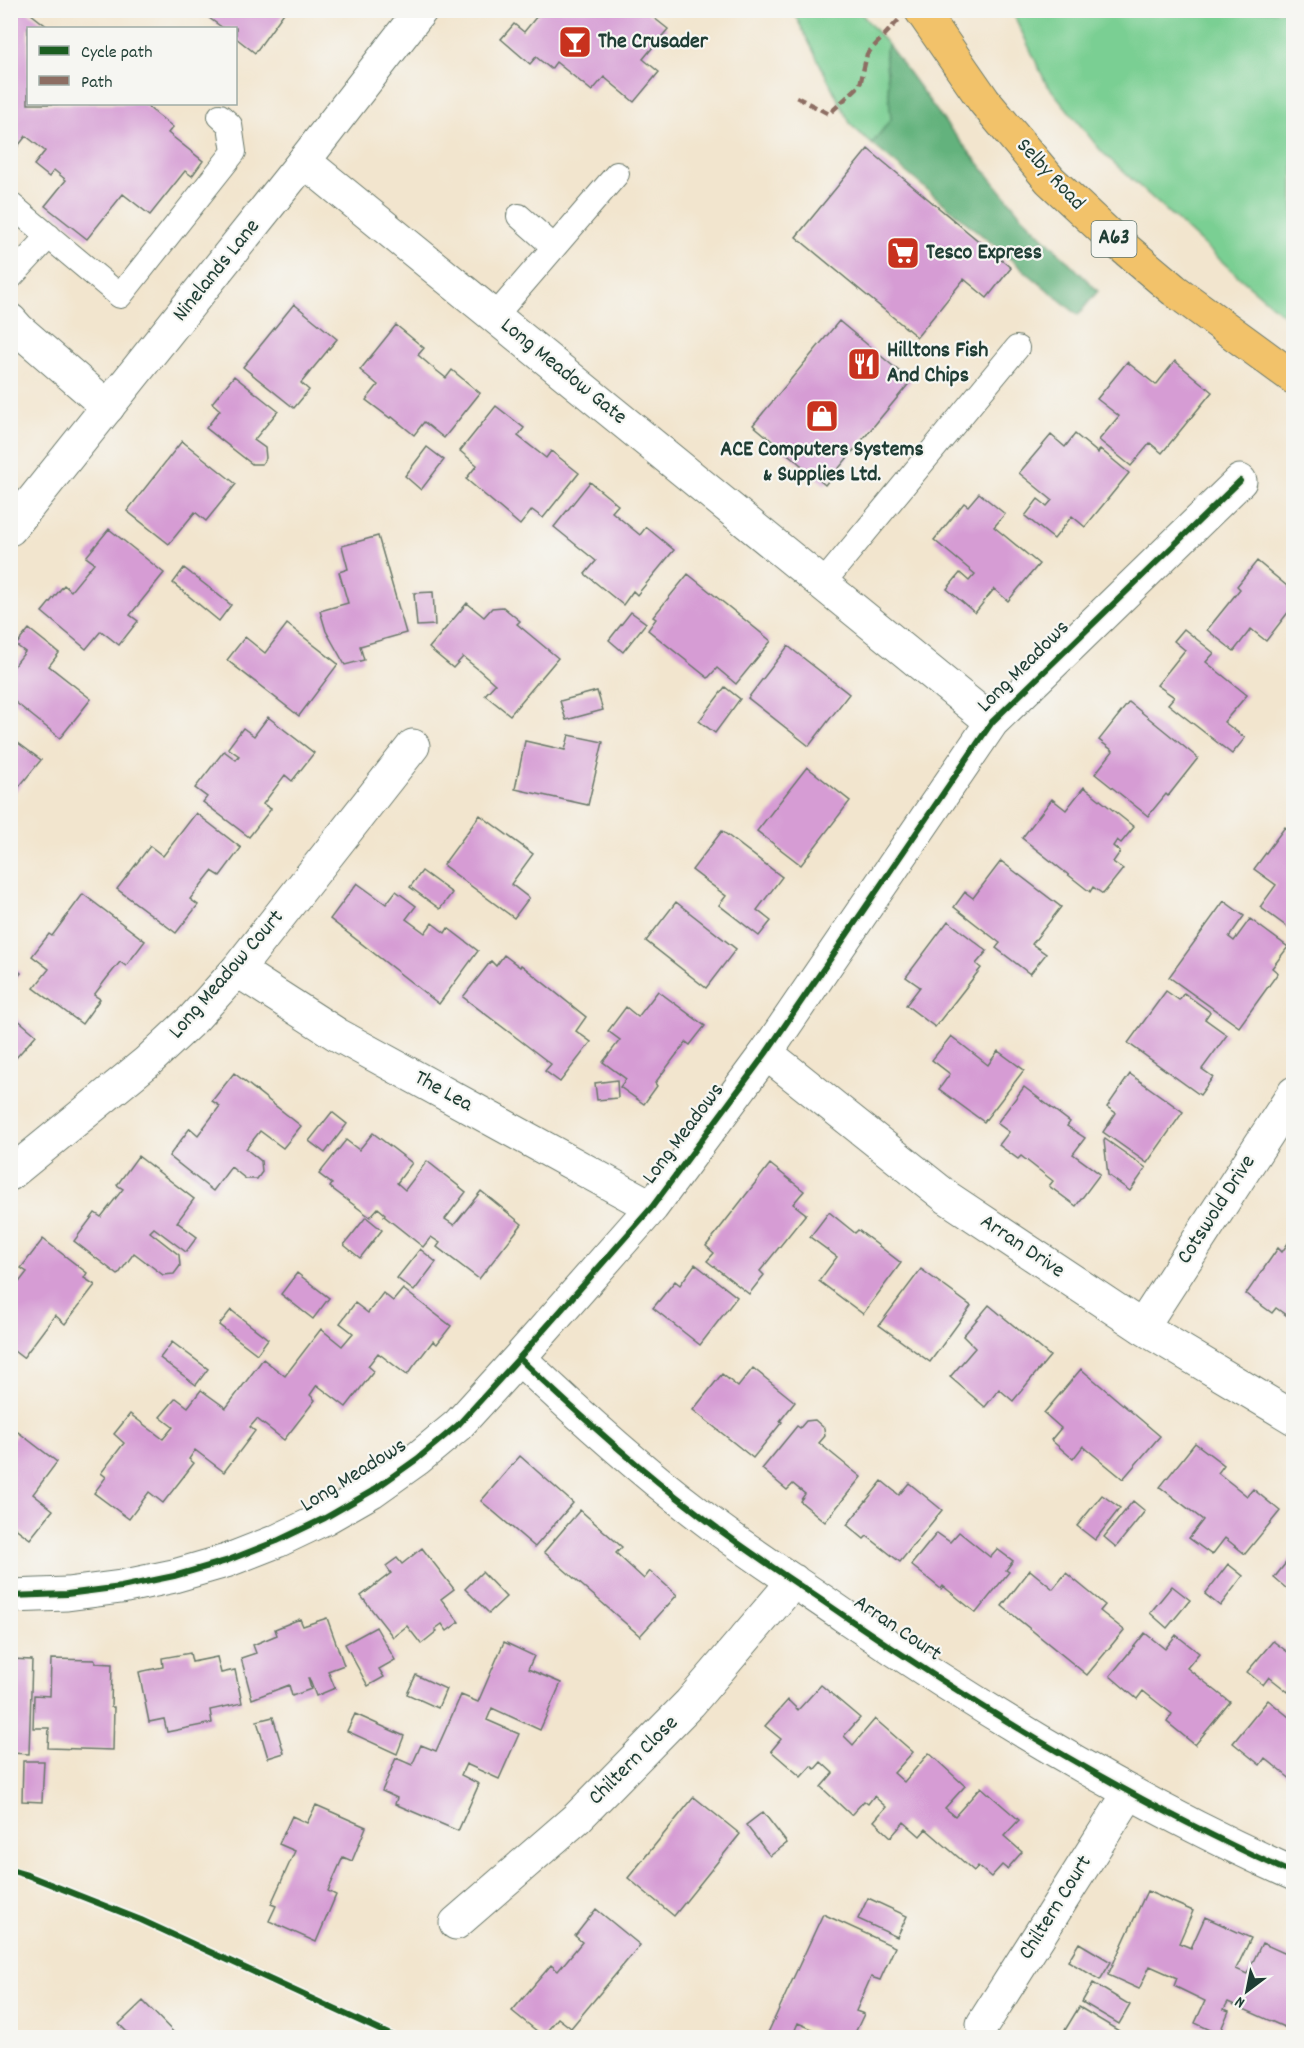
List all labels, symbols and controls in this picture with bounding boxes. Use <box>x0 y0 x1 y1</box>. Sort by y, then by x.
bar icon: The Crusader <box>557 24 593 60</box>
legend <box>27 27 237 105</box>
place label: The Crusader <box>598 27 709 58</box>
text: Cycle path <box>81 41 152 66</box>
text: Path <box>81 71 113 96</box>
street label: Selby Road <box>1008 132 1092 218</box>
street label: Ninelands Lane <box>166 213 268 329</box>
road number: A63 <box>1092 221 1136 257</box>
supermarket icon: Tesco Express <box>885 235 921 271</box>
place label: Tesco Express <box>926 238 1042 269</box>
street label: Long Meadow Gate <box>493 311 633 433</box>
place label: Hilltons Fish And Chips <box>887 336 988 392</box>
restaurant icon: Hilltons Fish And Chips <box>846 346 882 382</box>
shop icon: ACE Computers Systems & Supplies Ltd. <box>804 398 840 434</box>
place label: ACE Computers Systems & Supplies Ltd. <box>720 435 924 491</box>
street label: Long Meadows <box>971 614 1077 720</box>
street label: Long Meadow Court <box>162 904 292 1046</box>
street label: The Lea <box>408 1063 478 1121</box>
street label: Long Meadows <box>635 1077 733 1191</box>
street label: Cotswold Drive <box>1170 1149 1264 1271</box>
street label: Arran Drive <box>973 1207 1071 1287</box>
street label: Long Meadows <box>295 1431 413 1521</box>
street label: Arran Court <box>847 1588 947 1670</box>
street label: Chiltern Close <box>582 1709 686 1813</box>
street label: Chiltern Court <box>1012 1850 1100 1966</box>
north arrow <box>1217 1961 1277 2021</box>
text: N <box>1231 1990 1250 2013</box>

